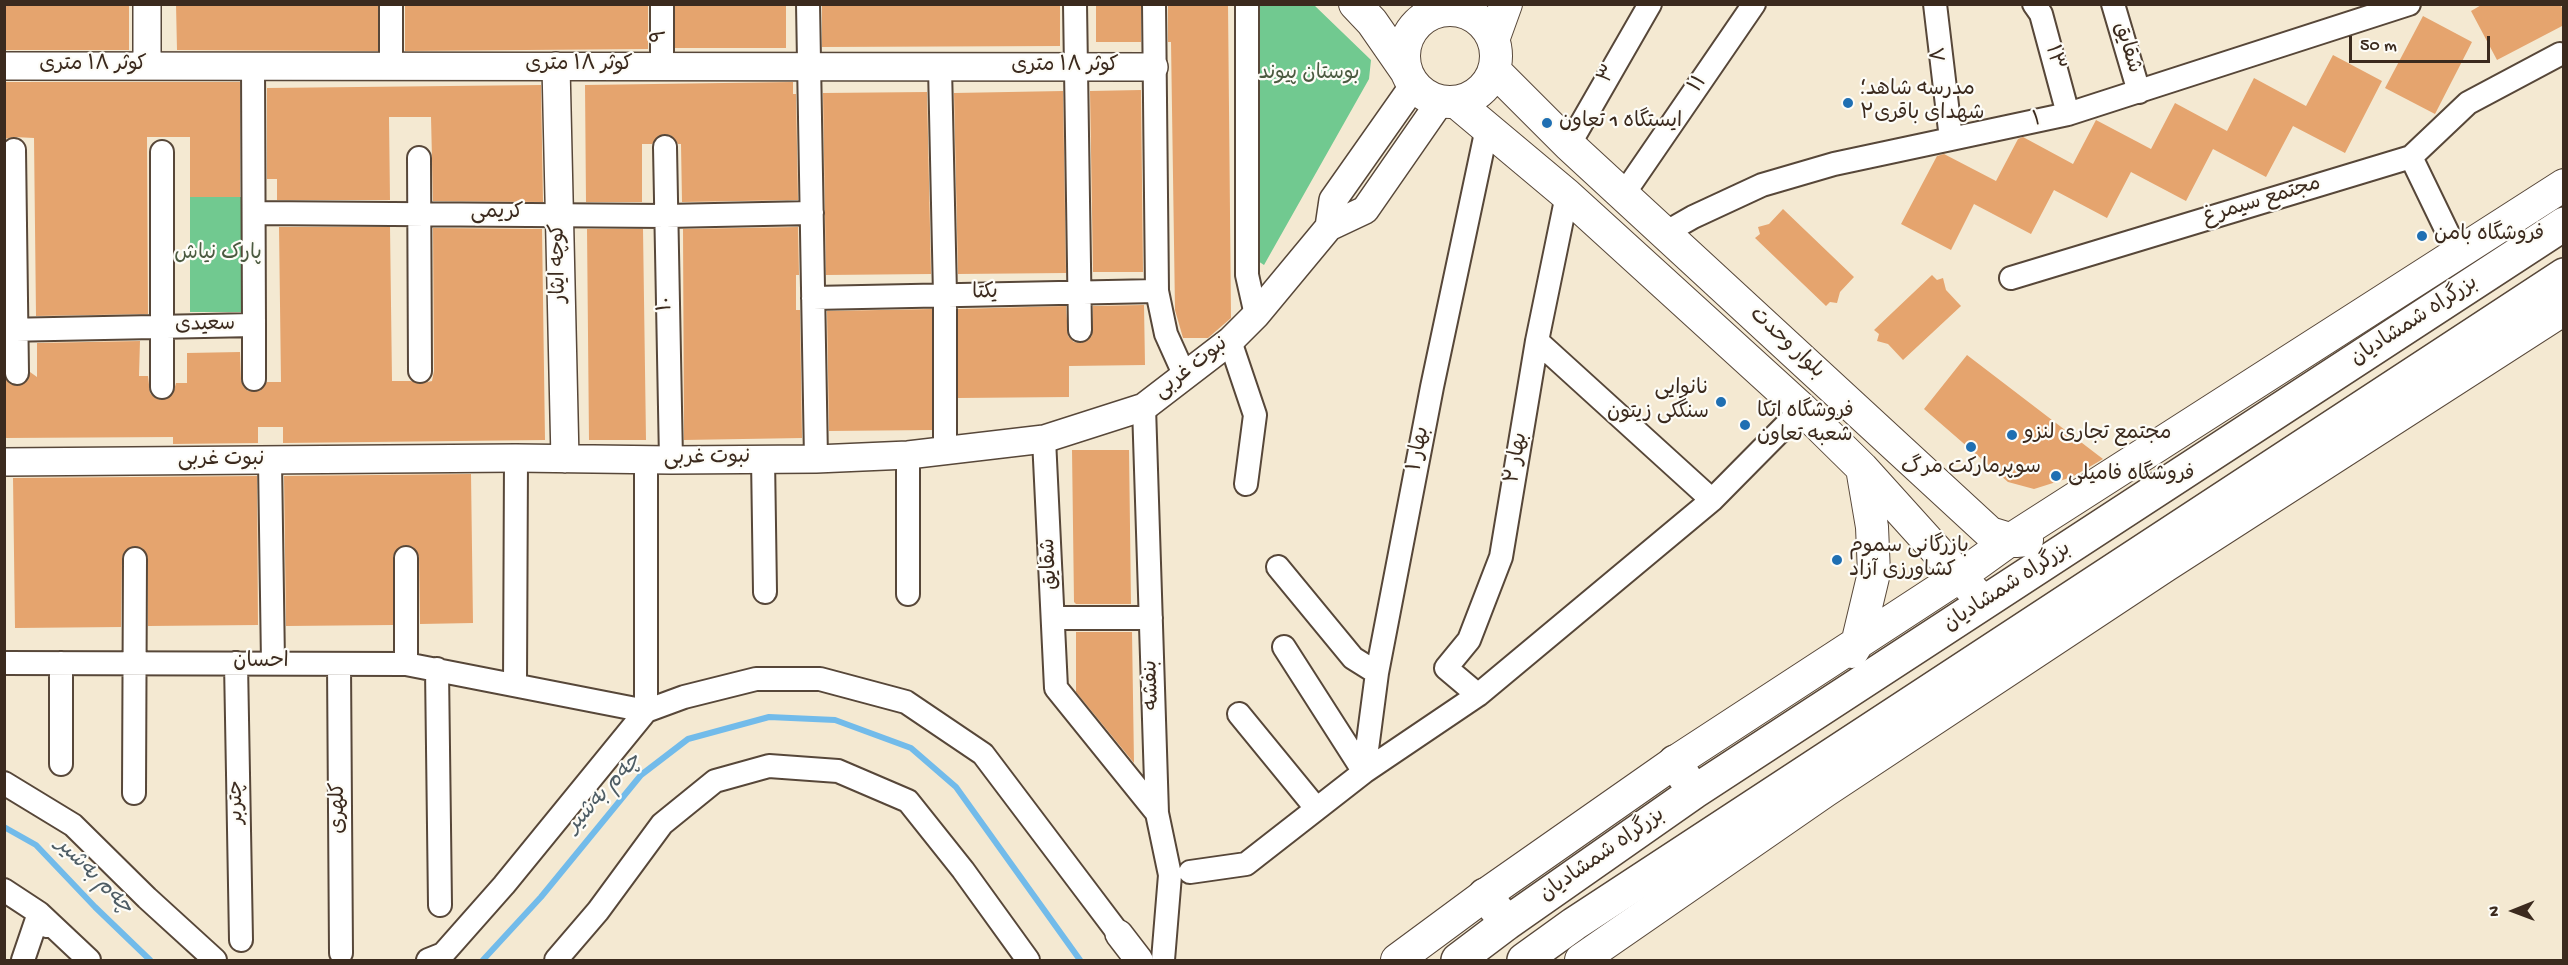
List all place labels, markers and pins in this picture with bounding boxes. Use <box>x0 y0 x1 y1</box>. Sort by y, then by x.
place label: مدرسه شاهد؛ شهدای باقری۲ <box>1860 78 1984 128</box>
marker: مدرسه شاهد؛ شهدای باقری۲ <box>1841 96 1855 110</box>
place label: ایستگاه 1 تعاون <box>1559 110 1682 136</box>
marker: ایستگاه 1 تعاون <box>1540 116 1554 130</box>
place label: فروشگاه بامن <box>2434 223 2544 249</box>
marker: فروشگاه بامن <box>2415 229 2429 243</box>
place label: نانوایی سنگکی زیتون <box>1607 377 1709 427</box>
marker: نانوایی سنگکی زیتون <box>1714 395 1728 409</box>
place label: فروشگاه اتکا شعبه تعاون <box>1757 400 1854 450</box>
marker: فروشگاه اتکا شعبه تعاون <box>1738 418 1752 432</box>
place label: مجتمع تجاری لنزو <box>2024 422 2171 448</box>
marker: مجتمع تجاری لنزو <box>2005 428 2019 442</box>
marker: سوپرمارکت مرگ <box>1964 440 1978 454</box>
place label: سوپرمارکت مرگ <box>1901 456 2041 482</box>
place label: فروشگاه فامیلی <box>2068 463 2194 489</box>
marker: فروشگاه فامیلی <box>2049 469 2063 483</box>
place label: بازرگانی سموم کشاورزی آزاد <box>1849 535 1969 585</box>
marker: بازرگانی سموم کشاورزی آزاد <box>1830 553 1844 567</box>

